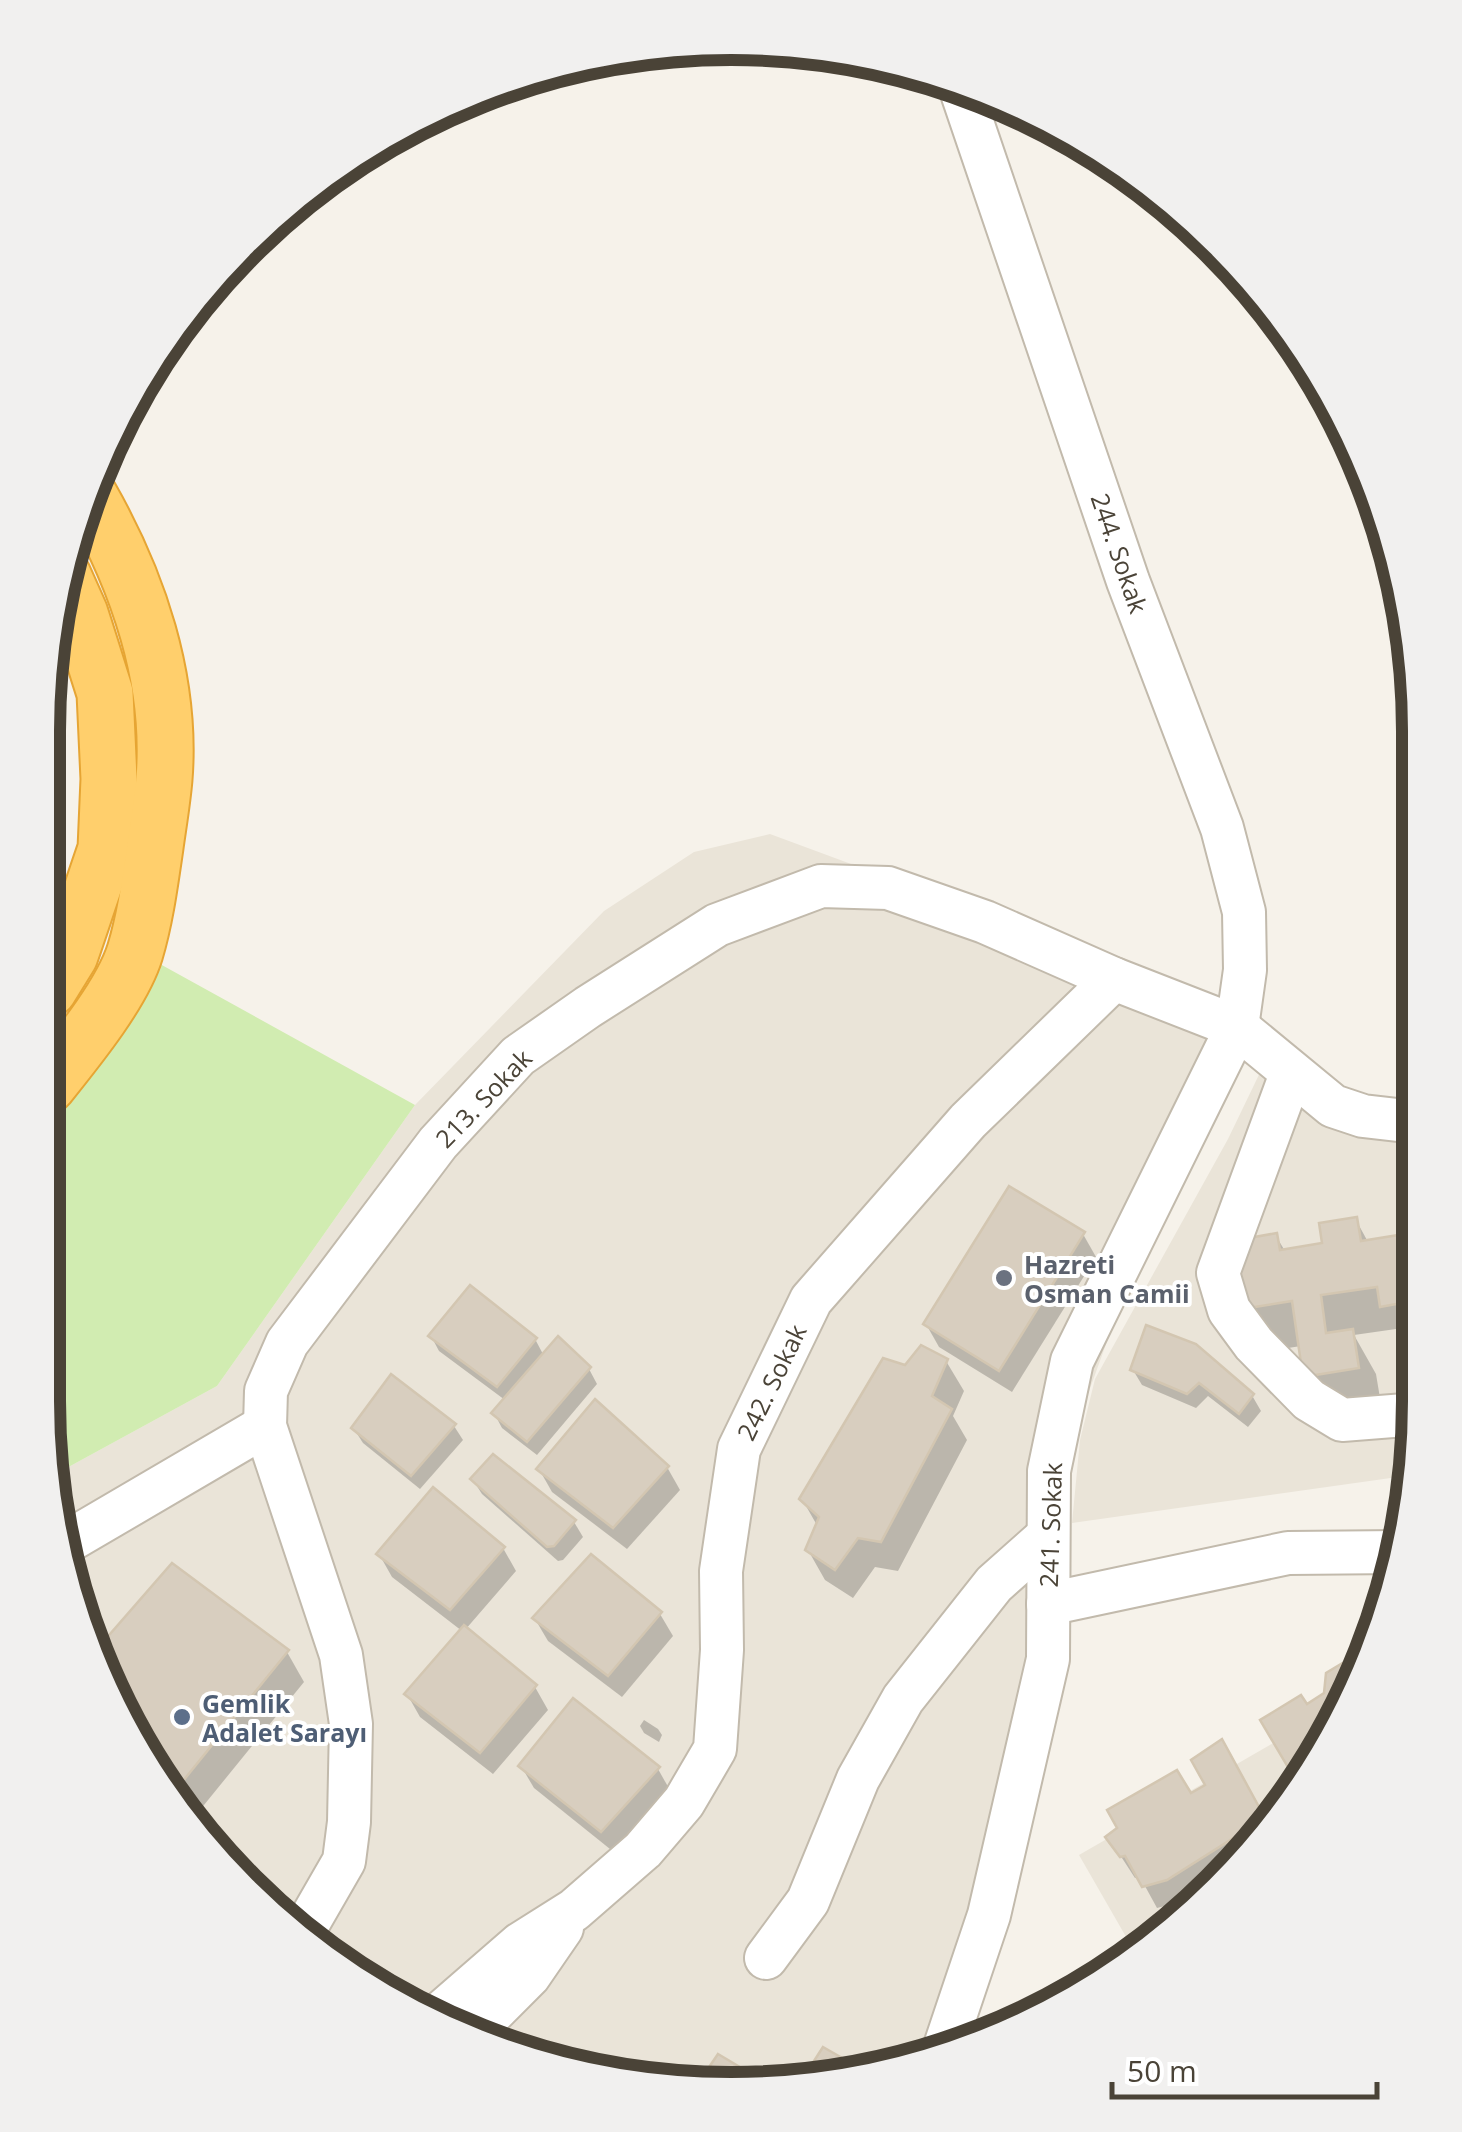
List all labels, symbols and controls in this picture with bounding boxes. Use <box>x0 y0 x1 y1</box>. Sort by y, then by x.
street label: 244. Sokak <box>1084 488 1156 618</box>
street label: 213. Sokak <box>427 1041 539 1155</box>
place label: Hazreti Osman Camii <box>1024 1247 1190 1310</box>
marker: Hazreti Osman Camii <box>993 1267 1015 1289</box>
street label: 242. Sokak <box>728 1318 814 1446</box>
street label: 241. Sokak <box>1031 1462 1069 1588</box>
place label: Gemlik Adalet Sarayı <box>202 1686 367 1749</box>
marker: Gemlik Adalet Sarayı <box>171 1706 193 1728</box>
scale bar <box>1112 2037 1377 2099</box>
text: 50 m <box>1127 2050 1197 2091</box>

